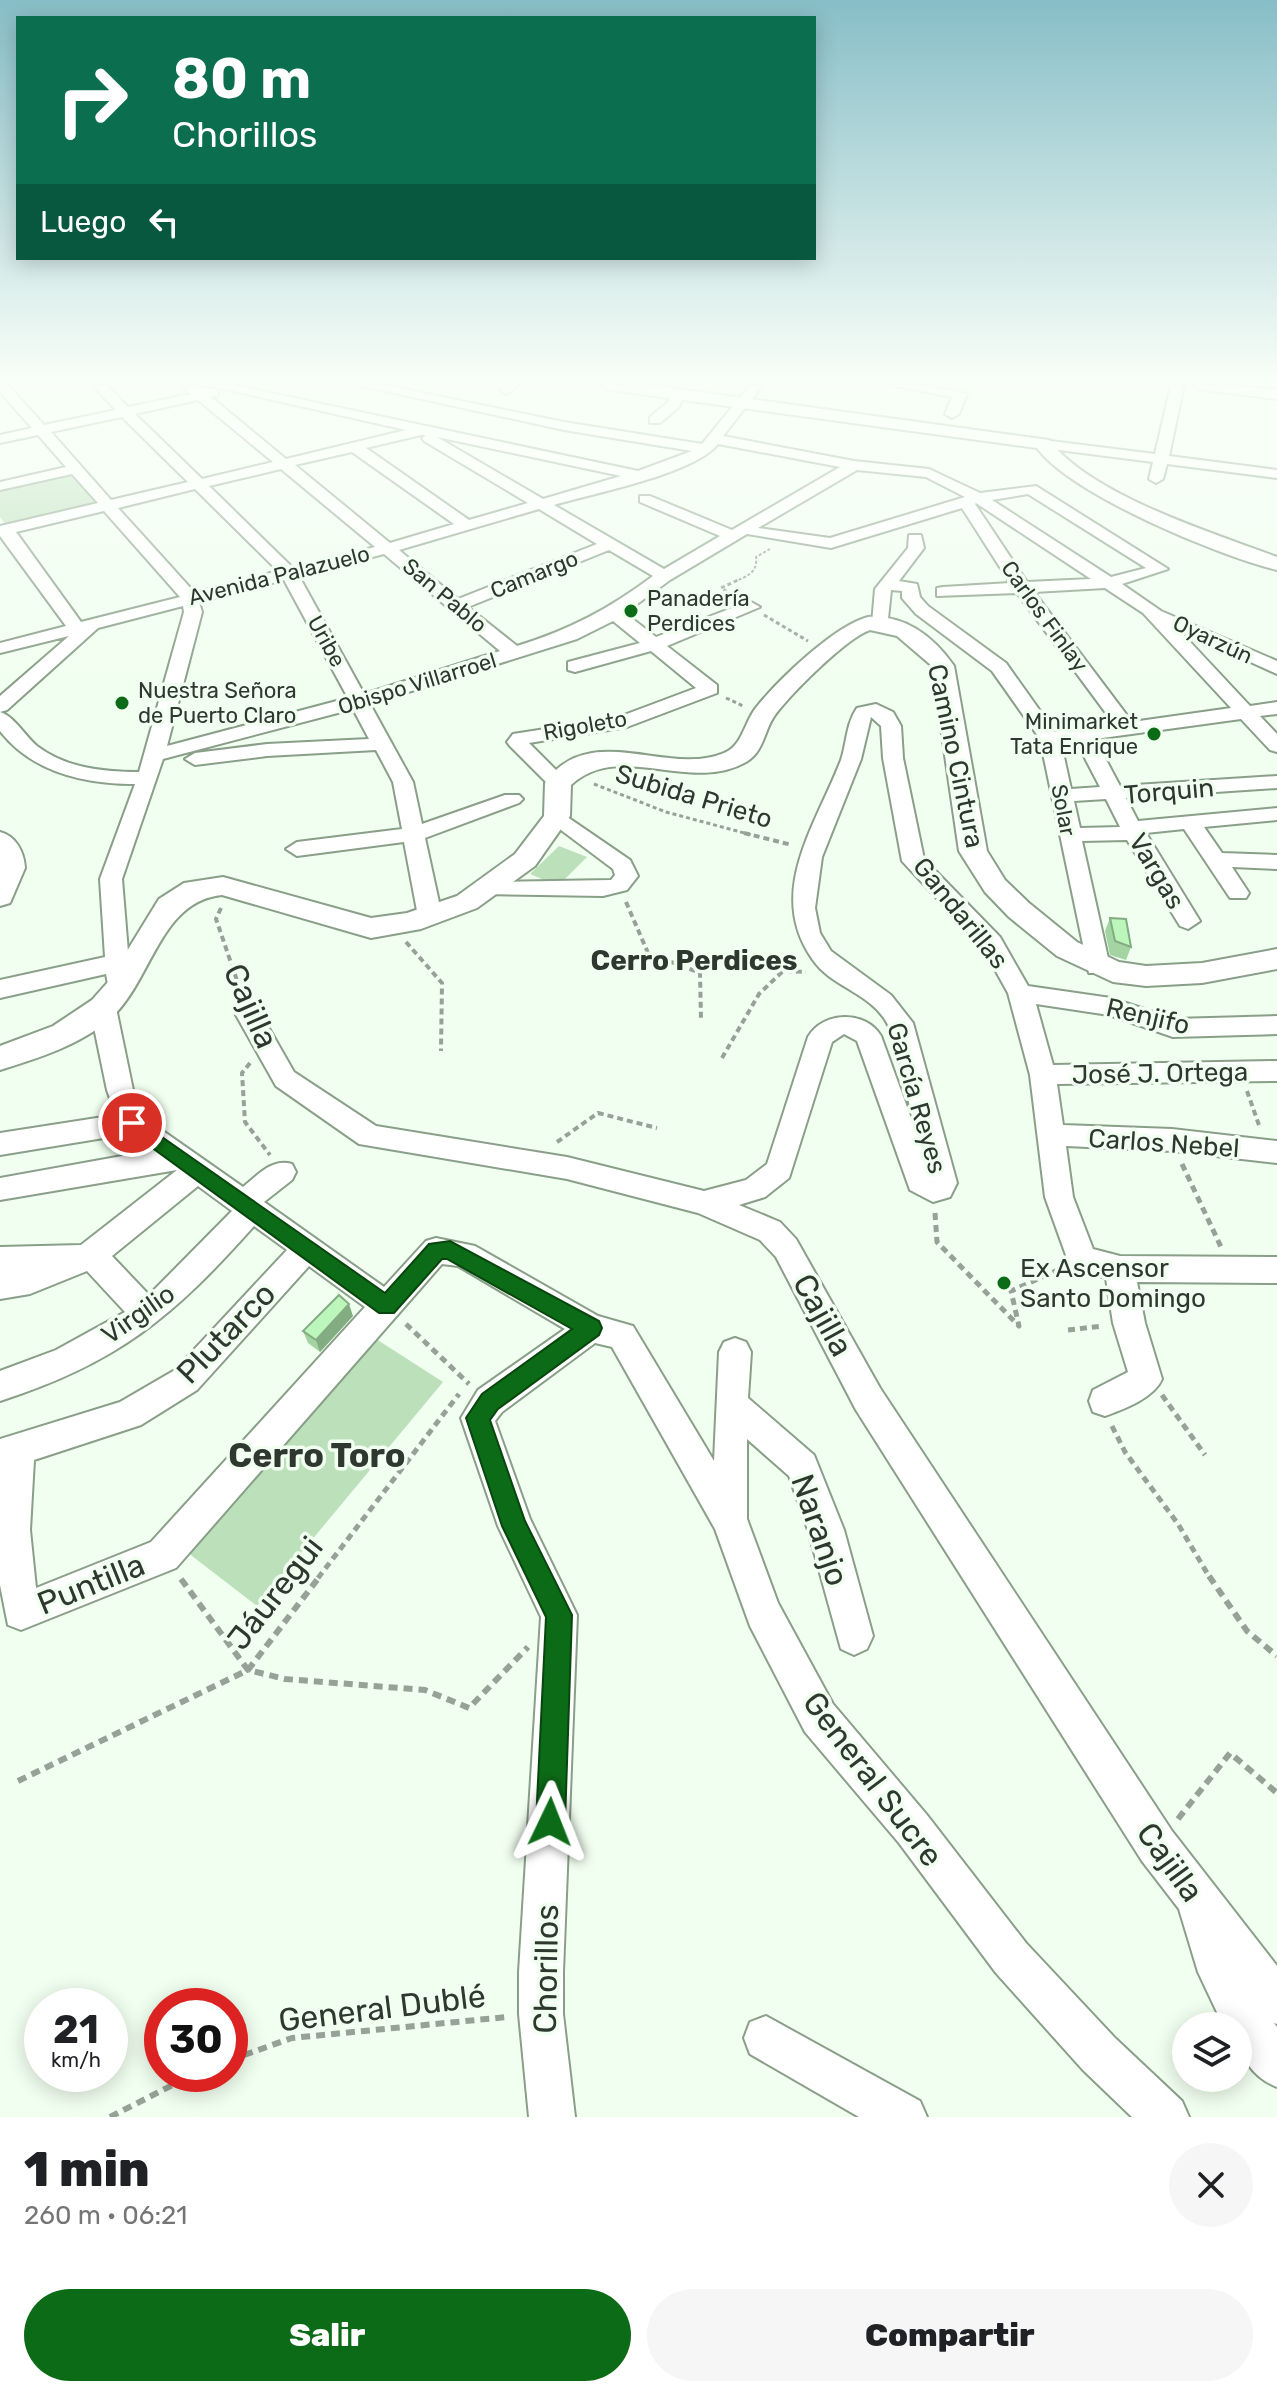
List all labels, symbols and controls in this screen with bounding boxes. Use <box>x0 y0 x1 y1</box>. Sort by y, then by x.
text: 80 m <box>172 46 311 112</box>
icon: right <box>40 48 144 152</box>
text: Chorillos <box>172 113 317 156</box>
icon: left <box>142 200 186 244</box>
text: Luego <box>40 204 126 240</box>
street label: Avenida Palazuelo <box>186 540 372 611</box>
street label: Camargo <box>486 545 582 604</box>
street label: San Pablo <box>397 552 492 638</box>
street label: Carlos Finlay <box>995 556 1094 677</box>
place label: Panadería Perdices <box>647 585 750 637</box>
marker: Panadería Perdices <box>622 602 640 620</box>
street label: Oyarzún <box>1169 609 1257 670</box>
street label: Uribe <box>302 611 352 672</box>
street label: Obispo Villarroel <box>335 647 500 720</box>
street label: Camino Cintura <box>921 661 990 851</box>
place label: Nuestra Señora de Puerto Claro <box>138 677 297 729</box>
marker: Nuestra Señora de Puerto Claro <box>113 694 131 712</box>
street label: Rigoleto <box>541 705 629 746</box>
place label: Minimarket Tata Enrique <box>1010 708 1138 760</box>
marker: Minimarket Tata Enrique <box>1145 725 1163 743</box>
street label: Subida Prieto <box>612 758 776 835</box>
street label: Torquin <box>1123 772 1215 811</box>
street label: Solar <box>1045 782 1082 839</box>
street label: Vargas <box>1122 828 1191 915</box>
street label: Gandarillas <box>906 851 1015 975</box>
district label: Cerro Perdices <box>591 944 797 977</box>
street label: Cajilla <box>216 958 286 1054</box>
street label: Renjifo <box>1103 992 1193 1041</box>
street label: García Reyes <box>880 1019 953 1177</box>
street label: José J. Ortega <box>1071 1056 1249 1091</box>
pin <box>98 1089 166 1157</box>
icon: arrive <box>110 1101 154 1145</box>
street label: Carlos Nebel <box>1087 1123 1241 1164</box>
place label: Ex Ascensor Santo Domingo <box>1020 1253 1206 1314</box>
street label: Cajilla <box>785 1267 861 1363</box>
marker: Ex Ascensor Santo Domingo <box>995 1274 1013 1292</box>
street label: Plutarco <box>169 1275 283 1391</box>
street label: Virgilio <box>96 1278 181 1351</box>
district label: Cerro Toro <box>228 1435 406 1476</box>
street label: Naranjo <box>783 1469 857 1591</box>
street label: Jáuregui <box>219 1529 331 1657</box>
street label: Puntilla <box>32 1545 150 1623</box>
street label: General Sucre <box>795 1684 951 1874</box>
position arrow <box>508 1780 592 1864</box>
street label: Cajilla <box>1129 1815 1211 1909</box>
street label: Chorillos <box>526 1904 566 2034</box>
street label: General Dublé <box>276 1976 488 2040</box>
speed limit sign: 30 <box>144 1988 248 2092</box>
text: 21 <box>53 2006 99 2053</box>
map controls <box>1172 2012 1252 2092</box>
button: layers <box>1172 2012 1252 2092</box>
text: km/h <box>51 2048 101 2072</box>
text: 1 min <box>24 2141 150 2198</box>
button: close <box>1169 2143 1253 2227</box>
text: 260 m · 06:21 <box>24 2200 188 2231</box>
button: Salir <box>24 2289 631 2381</box>
button: Compartir <box>647 2289 1253 2381</box>

